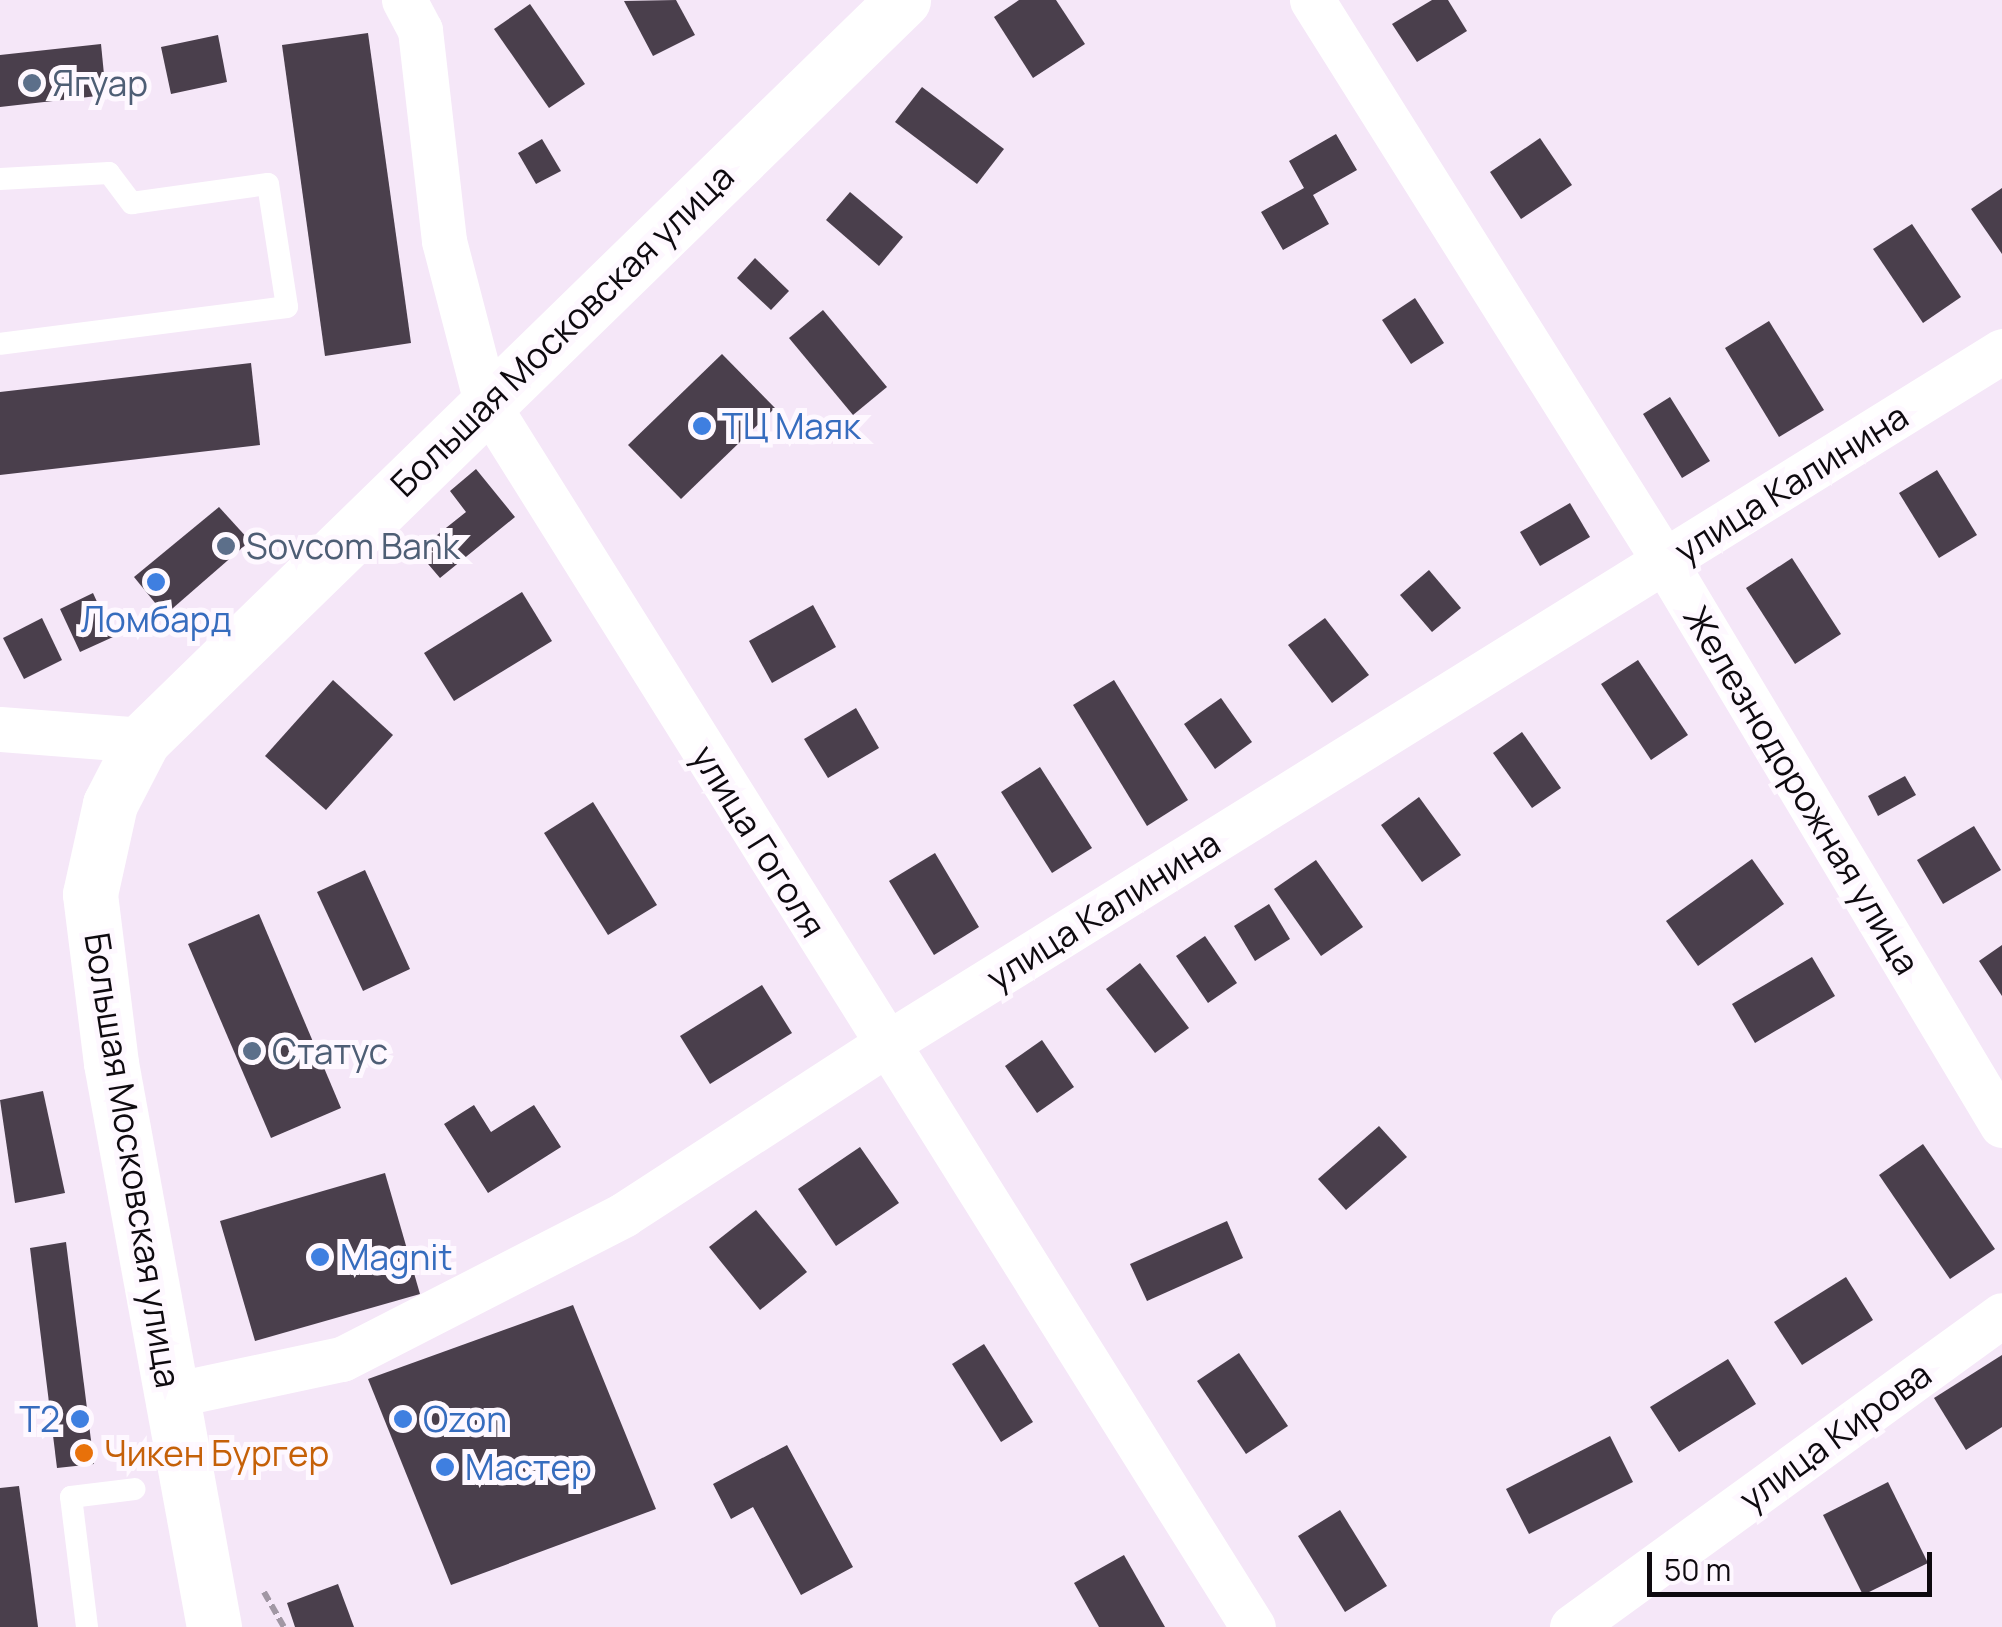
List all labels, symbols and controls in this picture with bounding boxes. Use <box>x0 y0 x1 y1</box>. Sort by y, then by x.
place label: Ягуар <box>52 62 148 104</box>
marker: Ягуар <box>21 72 43 94</box>
street label: Большая Московская улица <box>382 155 742 505</box>
street label: улица Калинина <box>1667 394 1915 572</box>
place label: ТЦ Маяк <box>722 405 861 447</box>
marker: ТЦ Маяк <box>691 415 713 437</box>
place label: Sovcom Bank <box>246 525 460 567</box>
marker: Sovcom Bank <box>215 535 237 557</box>
marker: Ломбард <box>145 571 167 593</box>
place label: Ломбард <box>81 598 231 640</box>
street label: Железнодорожная улица <box>1675 598 1929 982</box>
street label: улица Гоголя <box>683 737 835 945</box>
street label: улица Калинина <box>979 821 1227 999</box>
street label: Большая Московская улица <box>76 930 190 1390</box>
place label: Статус <box>272 1030 388 1072</box>
marker: Статус <box>241 1040 263 1062</box>
place label: Magnit <box>340 1236 453 1278</box>
marker: Magnit <box>309 1246 331 1268</box>
street label: улица Кирова <box>1731 1353 1939 1519</box>
place label: T2 <box>19 1398 60 1440</box>
place label: Ozon <box>423 1398 507 1440</box>
marker: T2 <box>69 1408 91 1430</box>
marker: Ozon <box>392 1408 414 1430</box>
place label: Чикен Бургер <box>104 1432 329 1474</box>
marker: Чикен Бургер <box>73 1442 95 1464</box>
place label: Мастер <box>465 1446 592 1488</box>
marker: Мастер <box>434 1456 456 1478</box>
scale bar <box>1652 1532 1937 1594</box>
text: 50 m <box>1664 1549 1731 1590</box>

